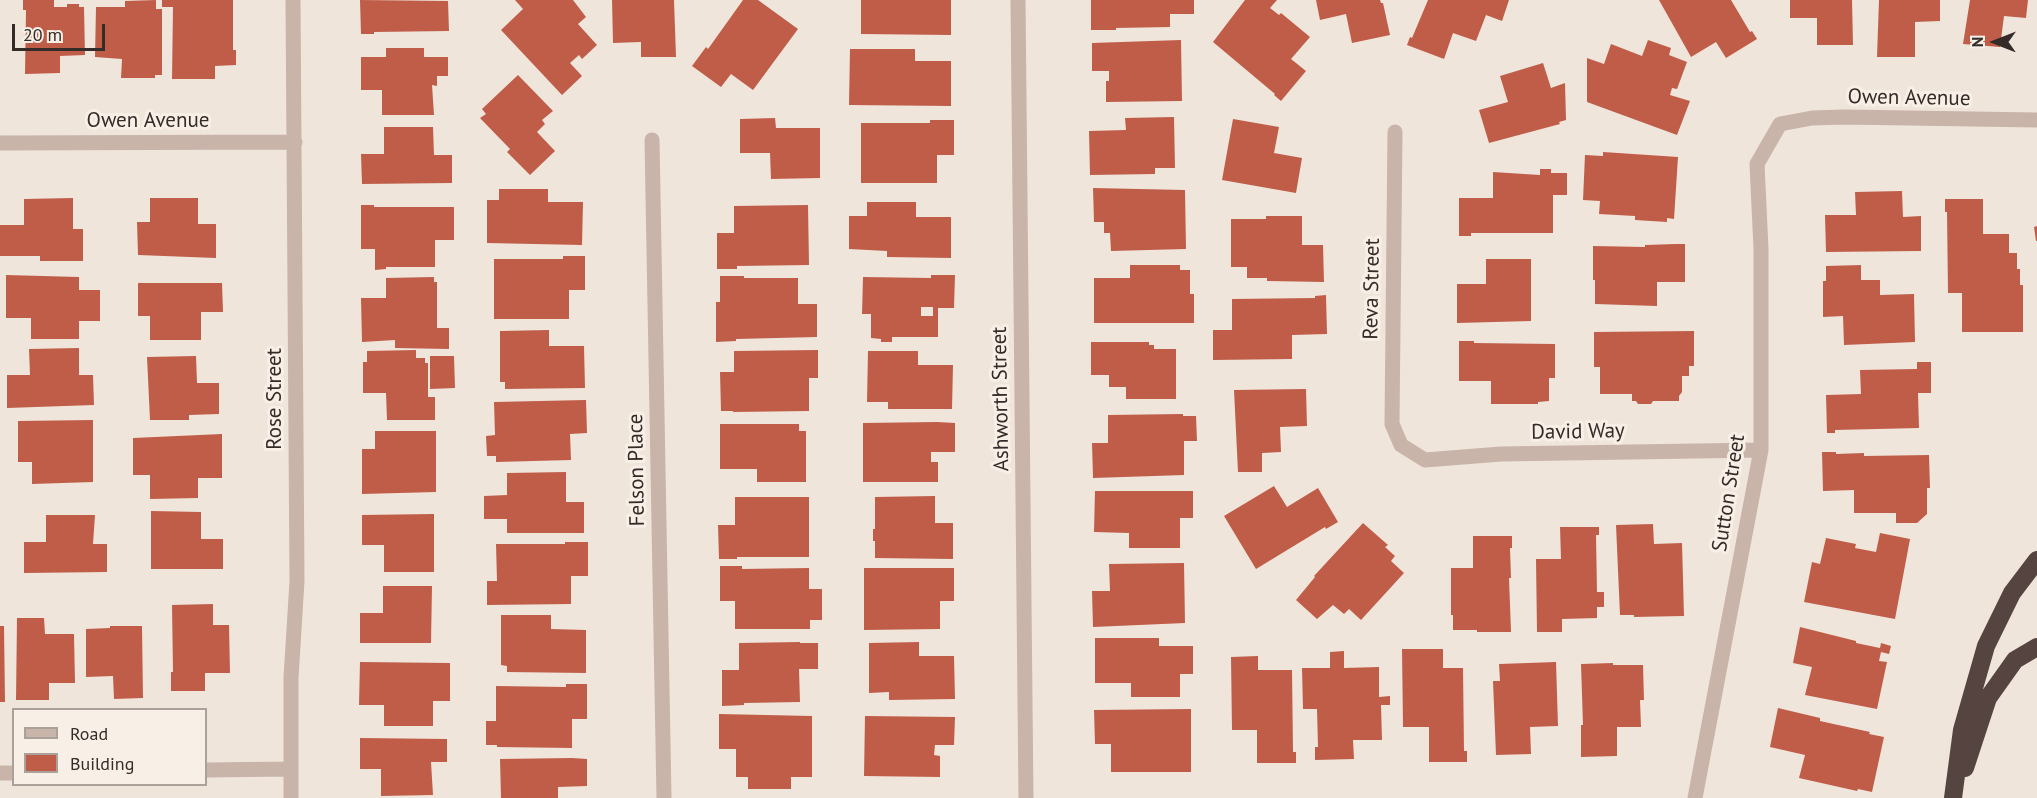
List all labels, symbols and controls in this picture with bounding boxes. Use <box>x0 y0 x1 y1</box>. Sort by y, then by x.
scale bar <box>15 12 108 50</box>
north arrow <box>1965 12 2025 72</box>
text: 20 m <box>23 23 62 46</box>
text: N <box>1967 37 1987 47</box>
street label: Owen Avenue <box>1847 84 1971 112</box>
street label: Owen Avenue <box>87 108 209 134</box>
street label: Reva Street <box>1359 238 1385 340</box>
street label: Ashworth Street <box>987 326 1015 472</box>
street label: Rose Street <box>262 348 288 450</box>
street label: Felson Place <box>623 413 651 527</box>
street label: David Way <box>1531 419 1625 445</box>
street label: Sutton Street <box>1707 433 1751 553</box>
legend <box>12 708 207 786</box>
text: Road <box>70 722 108 745</box>
text: Building <box>70 752 134 775</box>

